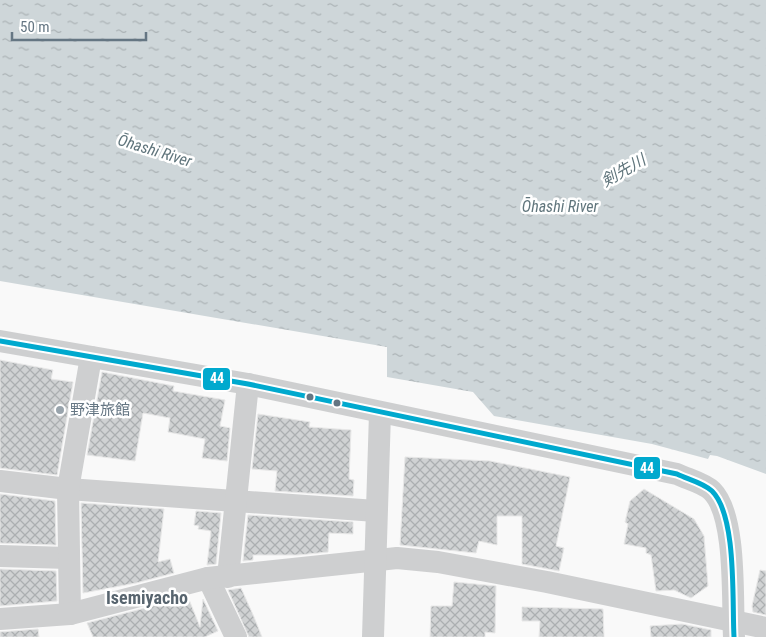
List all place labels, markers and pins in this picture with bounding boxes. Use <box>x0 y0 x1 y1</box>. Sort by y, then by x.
unlabelled marker <box>305 392 315 402</box>
unlabelled marker <box>332 398 342 408</box>
place label: 野津旅館 <box>70 401 130 419</box>
marker: 野津旅館 <box>54 404 66 416</box>

